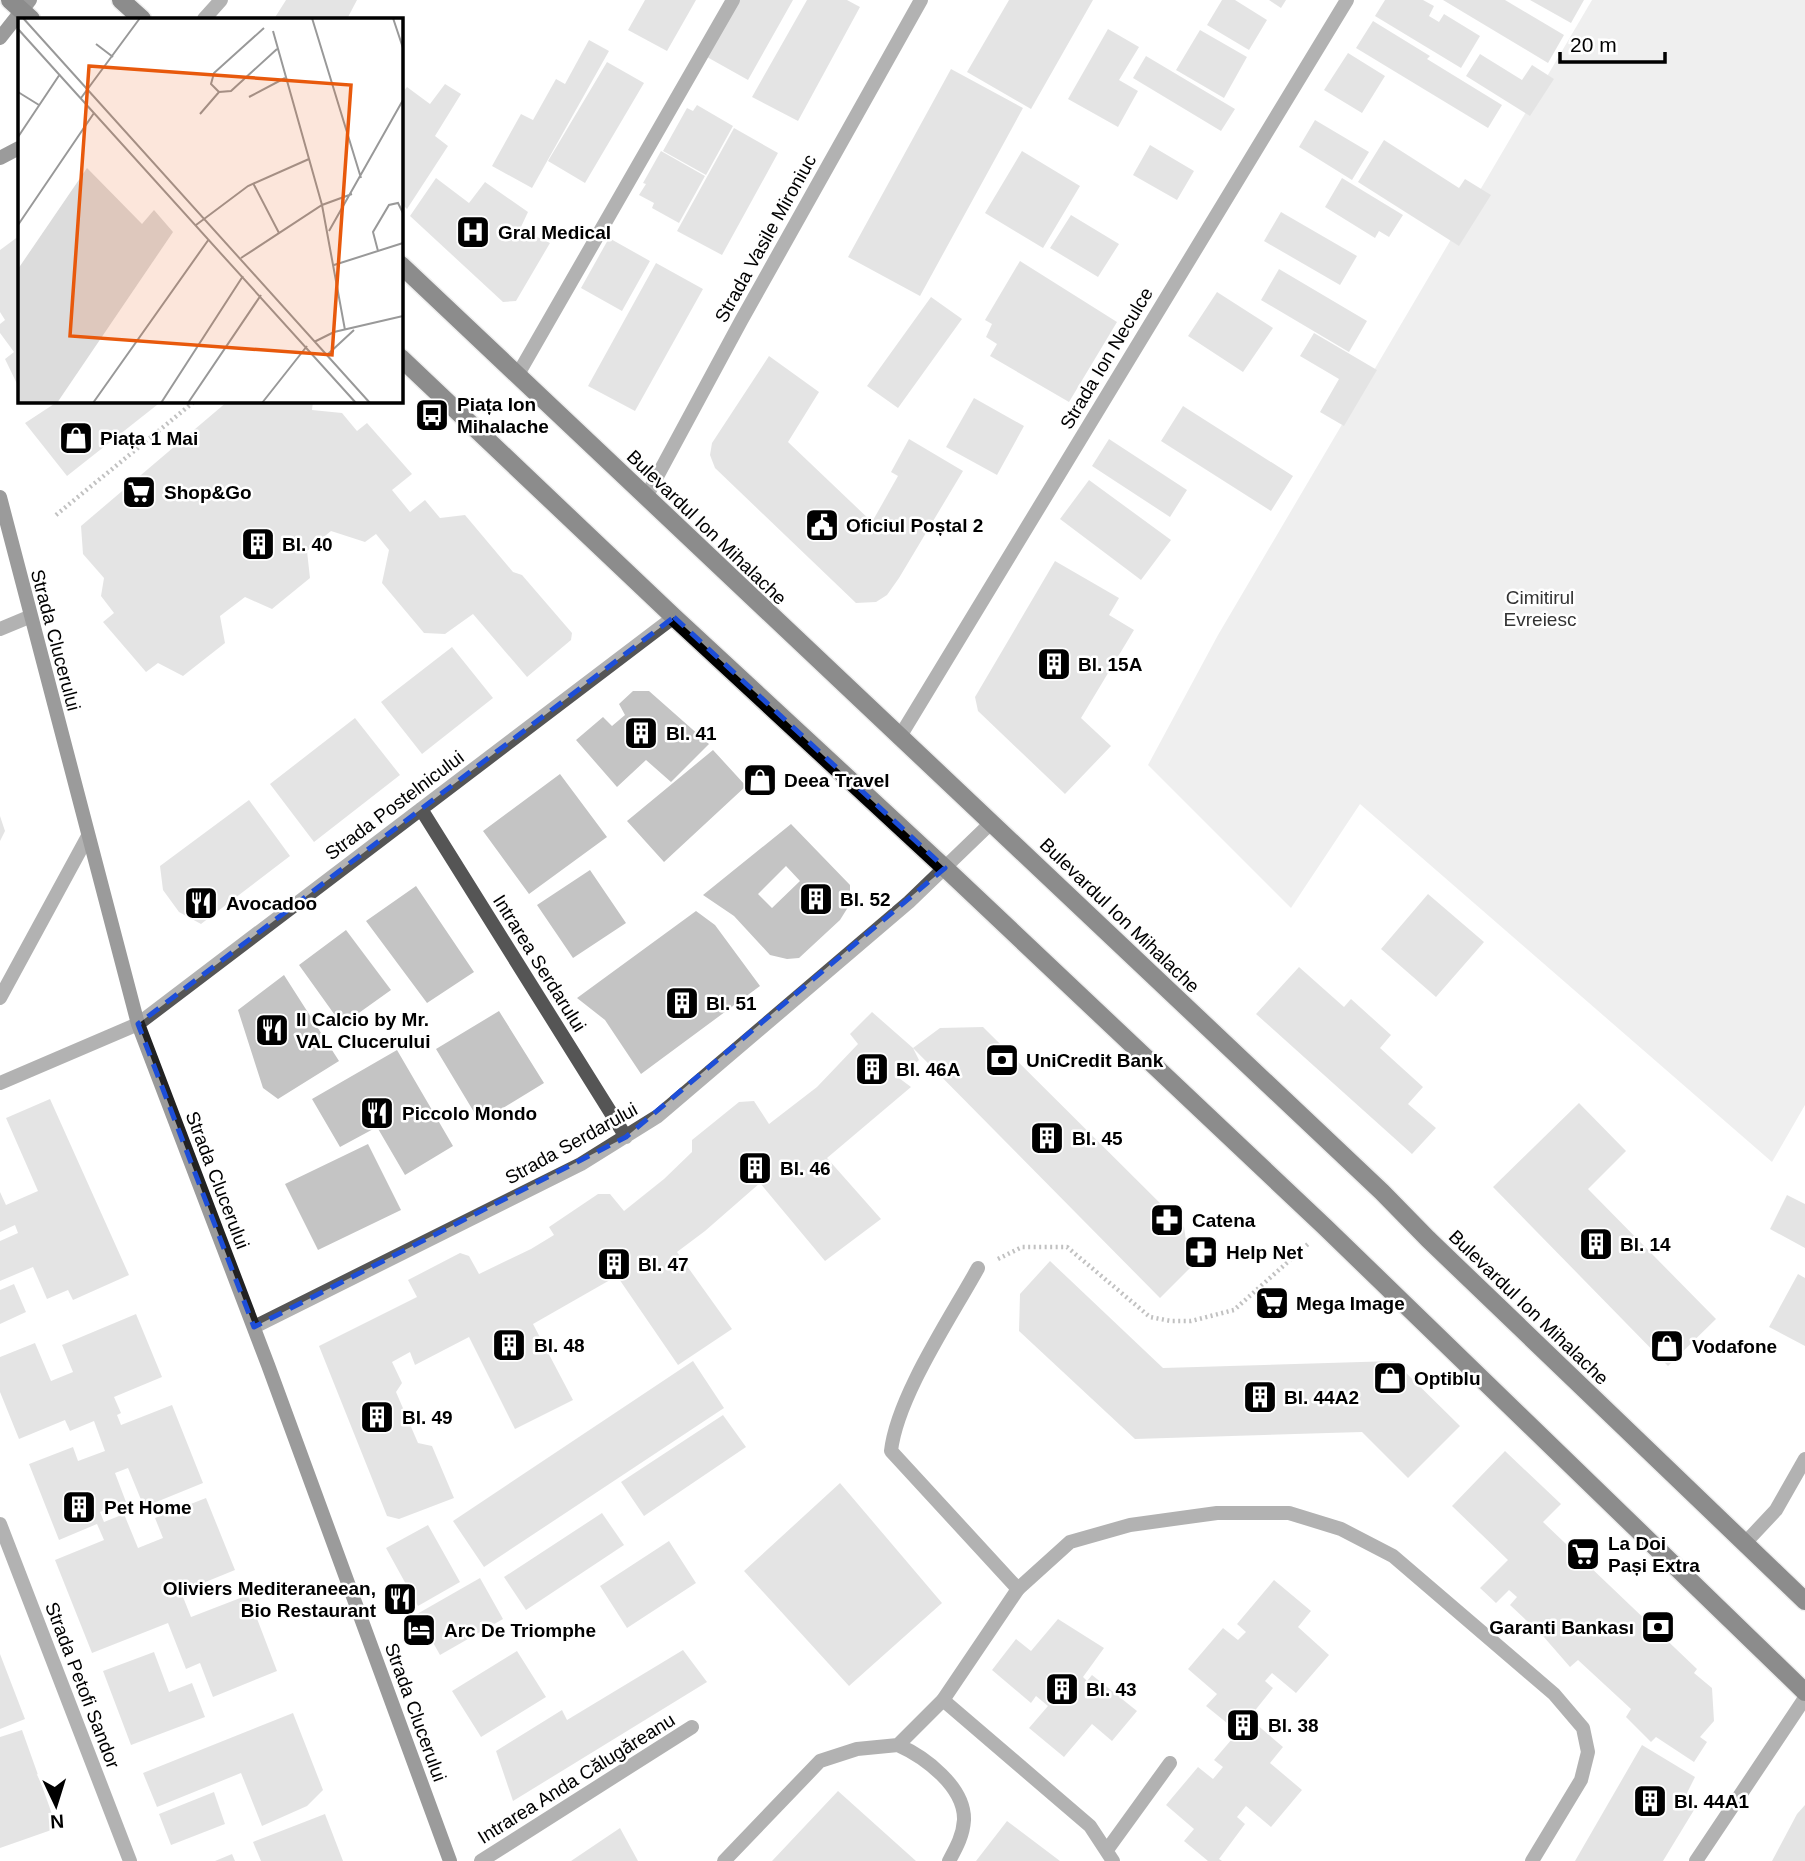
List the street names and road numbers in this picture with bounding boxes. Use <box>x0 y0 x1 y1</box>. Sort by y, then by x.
street label: Strada Vasile Mironiuc <box>711 151 820 326</box>
street label: Strada Ion Neculce <box>1056 284 1157 433</box>
street label: Bulevardul Ion Mihalache <box>623 446 791 609</box>
street label: Strada Clucerului <box>27 567 85 713</box>
street label: Strada Postelnicului <box>321 746 468 864</box>
street label: Bulevardul Ion Mihalache <box>1036 834 1204 997</box>
street label: Intrarea Serdarului <box>489 891 590 1036</box>
street label: Strada Serdarului <box>501 1098 641 1188</box>
street label: Strada Clucerului <box>182 1108 253 1252</box>
street label: Bulevardul Ion Mihalache <box>1445 1226 1613 1389</box>
street label: Strada Petofi Sandor <box>41 1599 124 1772</box>
street label: Strada Clucerului <box>381 1640 450 1784</box>
street label: Intrarea Anda Călugăreanu <box>474 1709 679 1848</box>

